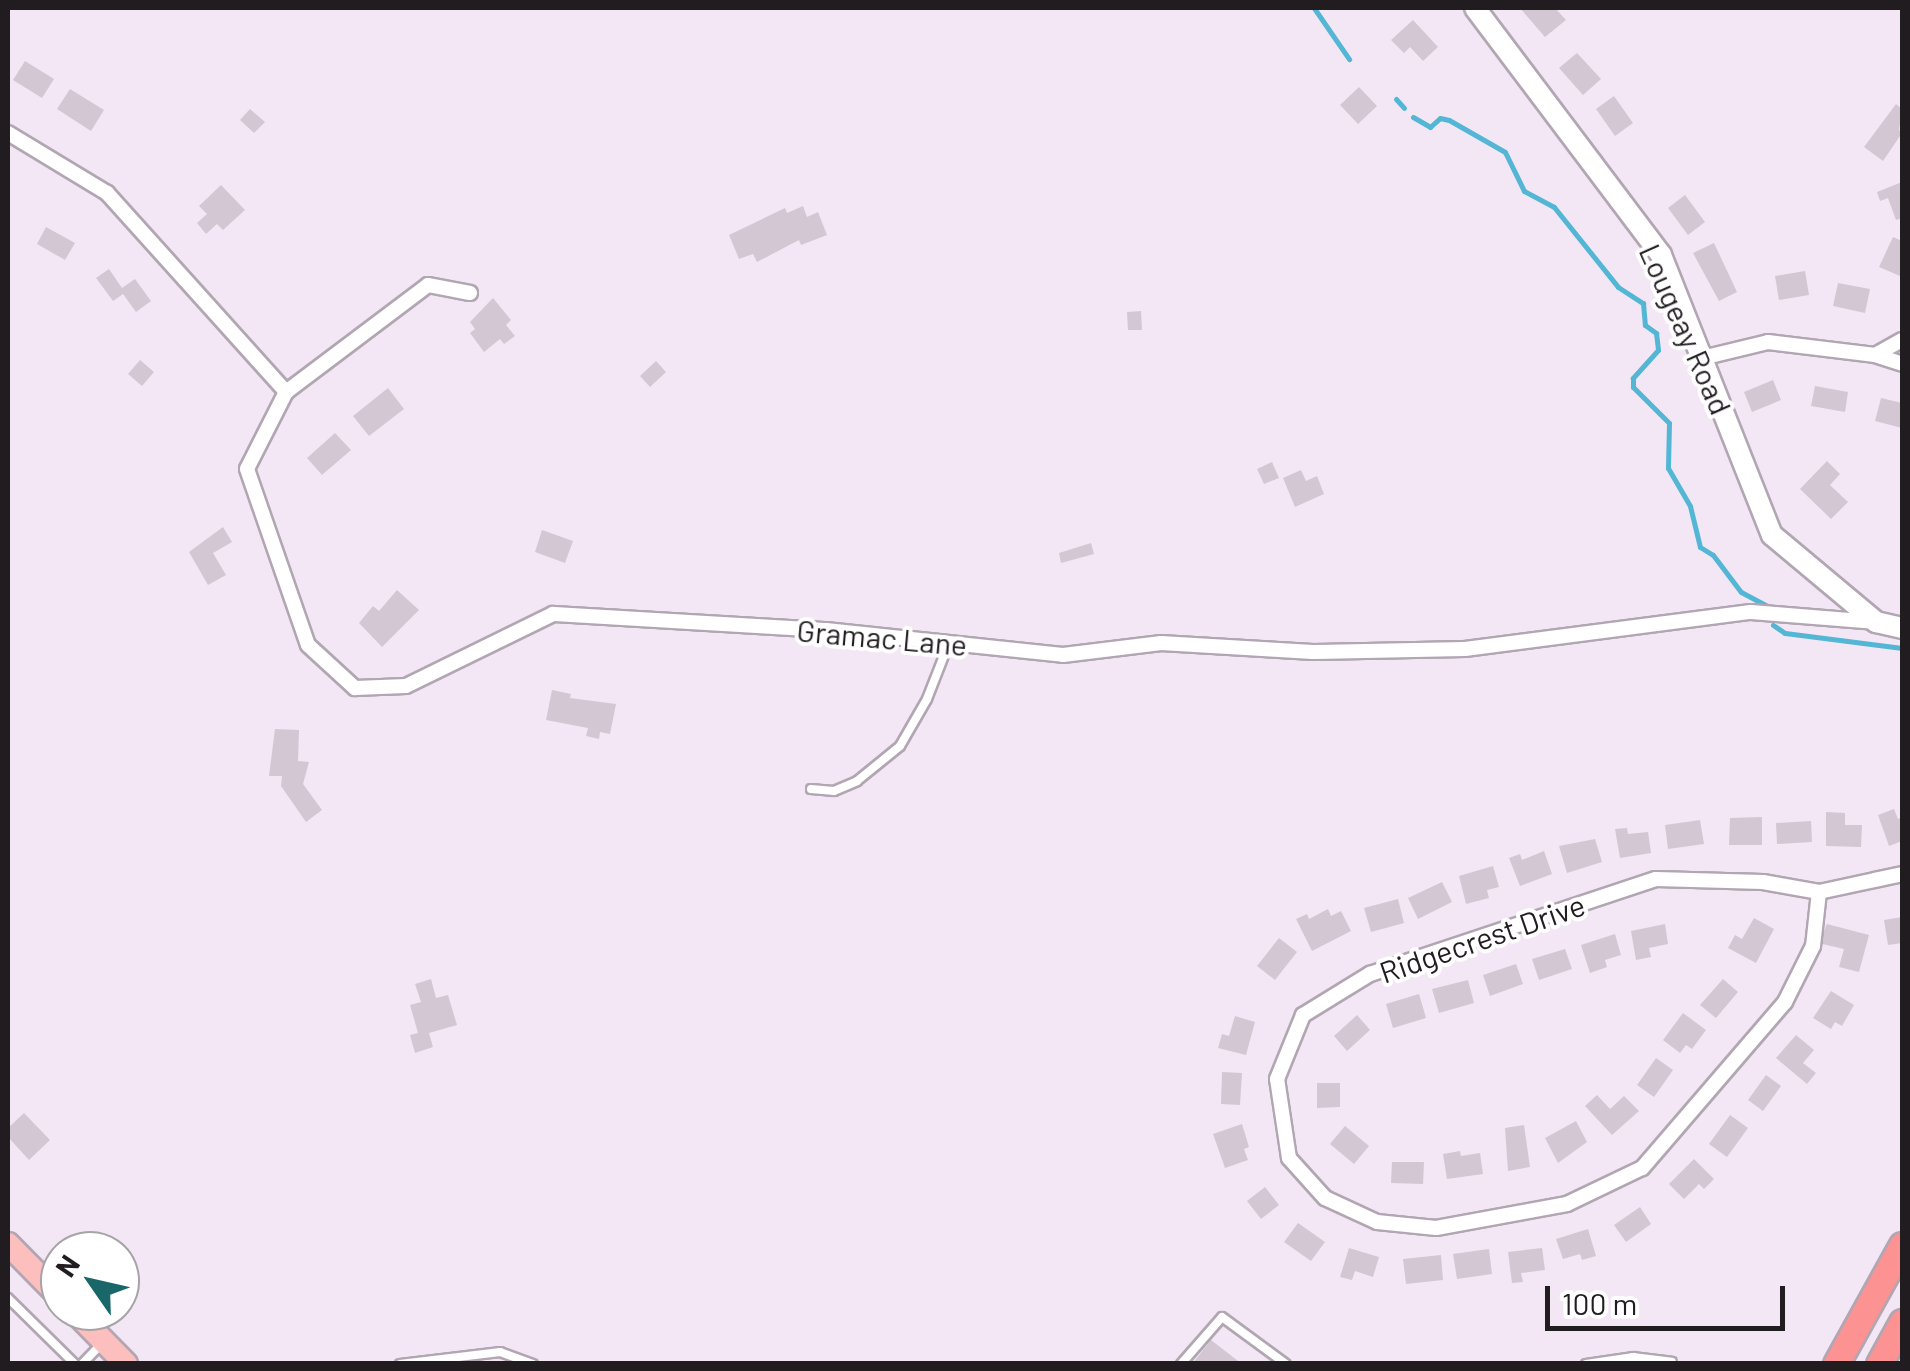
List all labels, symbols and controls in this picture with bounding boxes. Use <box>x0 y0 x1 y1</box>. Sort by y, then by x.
street label: Lougeay Road <box>1632 238 1740 420</box>
street label: Gramac Lane <box>795 612 969 662</box>
street label: Ridgecrest Drive <box>1375 886 1589 990</box>
north arrow <box>40 1231 140 1331</box>
text: N <box>47 1248 86 1283</box>
scale bar <box>1550 1266 1790 1328</box>
text: 100 m <box>1562 1285 1637 1321</box>

